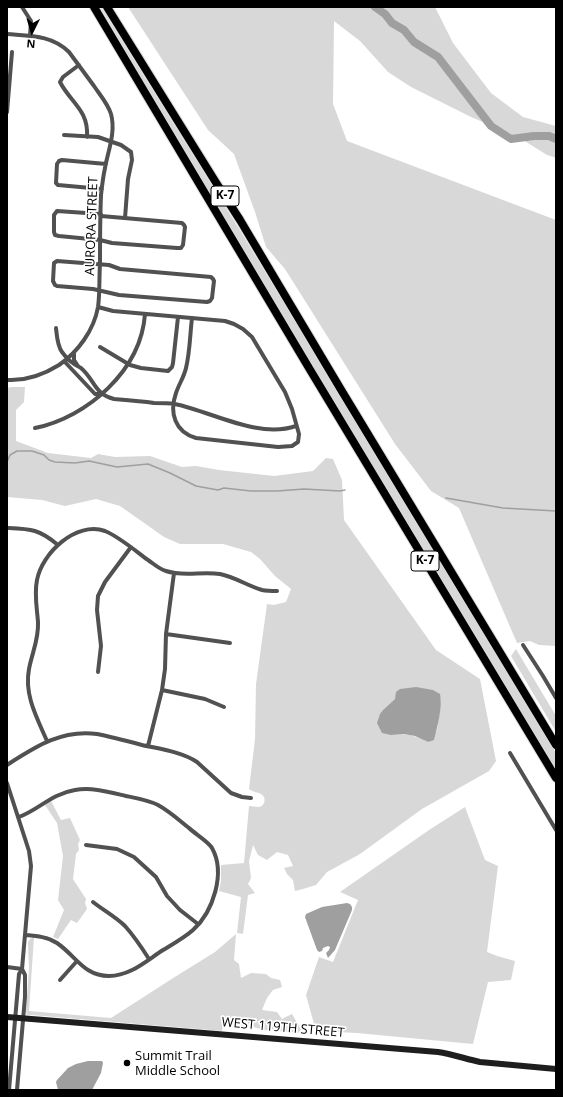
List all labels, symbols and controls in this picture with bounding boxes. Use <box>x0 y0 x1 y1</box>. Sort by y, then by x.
north arrow <box>12 12 52 52</box>
text: N <box>26 37 36 52</box>
street label: AURORA STREET <box>82 176 102 276</box>
road number: K-7 <box>211 186 239 206</box>
road number: K-7 <box>411 551 439 571</box>
street label: WEST 119TH STREET <box>221 1015 345 1041</box>
place label: Summit Trail Middle School <box>135 1048 220 1079</box>
marker: Summit Trail Middle School <box>122 1058 132 1068</box>

